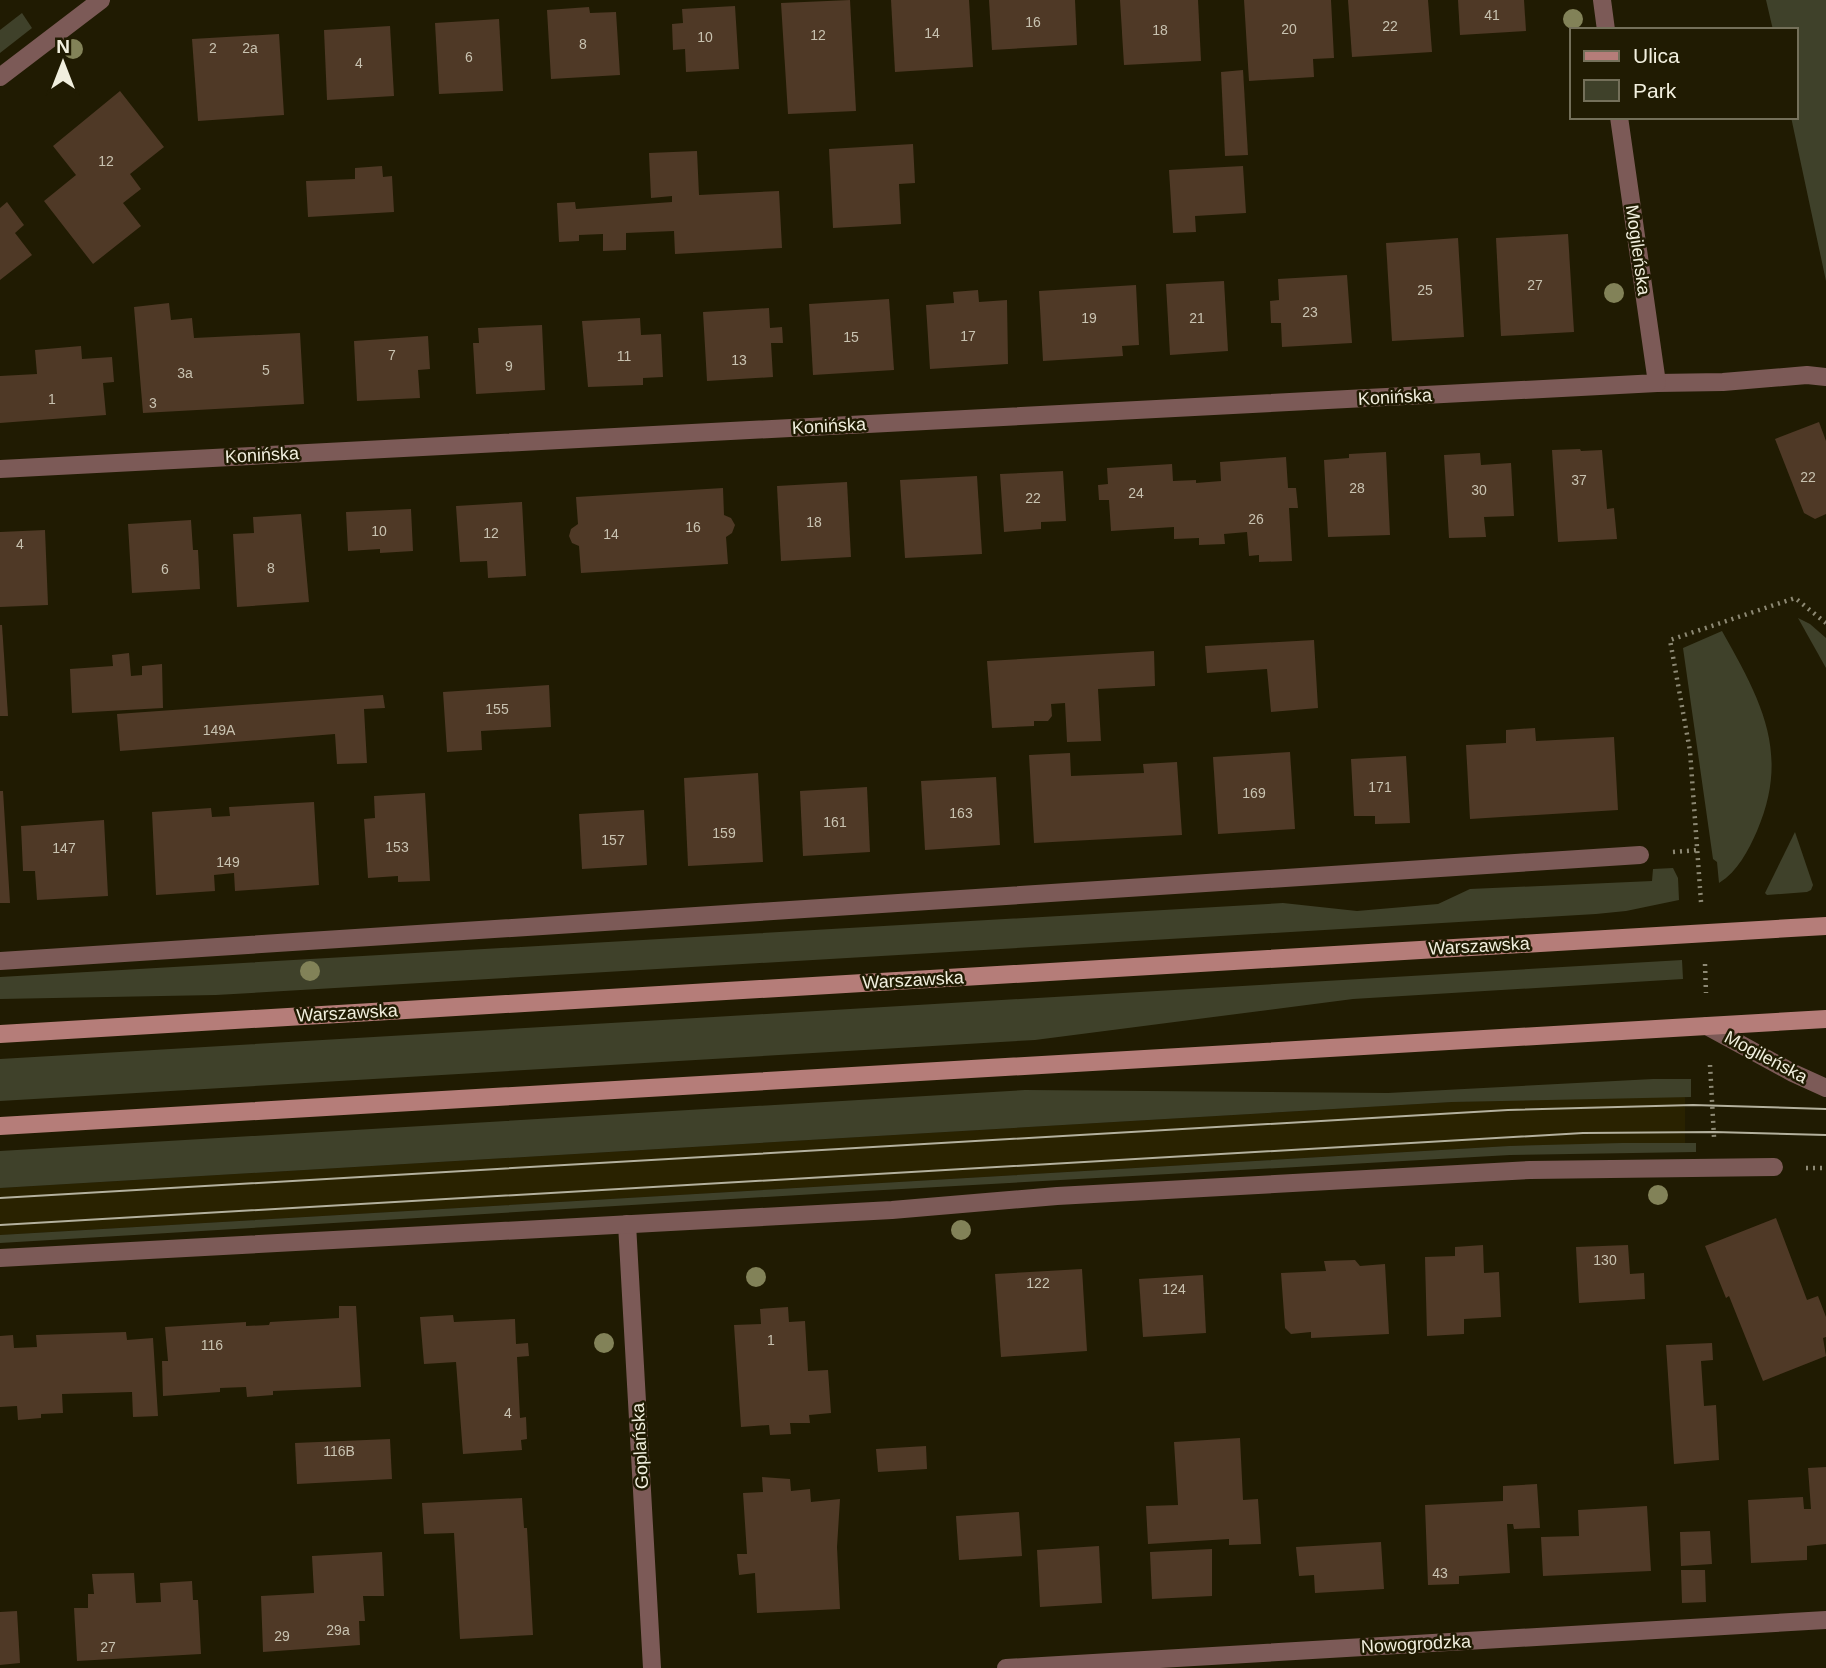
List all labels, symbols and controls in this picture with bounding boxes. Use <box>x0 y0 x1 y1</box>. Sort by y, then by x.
house number: 41 <box>1484 7 1500 23</box>
house number: 16 <box>1025 14 1041 30</box>
house number: 22 <box>1382 18 1398 34</box>
house number: 20 <box>1281 21 1297 37</box>
house number: 18 <box>1152 22 1168 38</box>
house number: 14 <box>924 25 940 41</box>
house number: 12 <box>810 27 826 43</box>
north arrow <box>28 28 98 98</box>
legend <box>1570 28 1798 119</box>
house number: 10 <box>697 29 713 45</box>
text: N <box>56 36 70 57</box>
house number: 8 <box>579 36 587 52</box>
house number: 2 <box>209 40 217 56</box>
house number: 2a <box>242 40 258 56</box>
text: Ulica <box>1633 44 1680 67</box>
house number: 6 <box>465 49 473 65</box>
house number: 4 <box>355 55 363 71</box>
text: Park <box>1633 79 1677 102</box>
house number: 12 <box>98 153 114 169</box>
street label: Mogileńska <box>1622 204 1654 297</box>
house number: 27 <box>1527 277 1543 293</box>
house number: 25 <box>1417 282 1433 298</box>
house number: 23 <box>1302 304 1318 320</box>
house number: 19 <box>1081 310 1097 326</box>
house number: 21 <box>1189 310 1205 326</box>
house number: 17 <box>960 328 976 344</box>
house number: 15 <box>843 329 859 345</box>
house number: 7 <box>388 347 396 363</box>
house number: 11 <box>617 348 631 364</box>
house number: 13 <box>731 352 747 368</box>
house number: 9 <box>505 358 513 374</box>
house number: 5 <box>262 362 270 378</box>
house number: 3a <box>177 365 193 381</box>
street label: Konińska <box>1357 385 1433 409</box>
house number: 1 <box>48 391 56 407</box>
house number: 3 <box>149 395 157 411</box>
street label: Konińska <box>791 414 867 438</box>
street label: Konińska <box>224 443 300 467</box>
house number: 22 <box>1800 469 1816 485</box>
house number: 37 <box>1571 472 1587 488</box>
house number: 28 <box>1349 480 1365 496</box>
house number: 30 <box>1471 482 1487 498</box>
house number: 24 <box>1128 485 1144 501</box>
house number: 22 <box>1025 490 1041 506</box>
house number: 26 <box>1248 511 1264 527</box>
house number: 18 <box>806 514 822 530</box>
house number: 16 <box>685 519 701 535</box>
house number: 10 <box>371 523 387 539</box>
house number: 12 <box>483 525 499 541</box>
house number: 14 <box>603 526 619 542</box>
house number: 4 <box>16 536 24 552</box>
house number: 8 <box>267 560 275 576</box>
house number: 6 <box>161 561 169 577</box>
house number: 155 <box>485 701 509 717</box>
house number: 149A <box>203 722 236 738</box>
house number: 171 <box>1368 779 1392 795</box>
house number: 169 <box>1242 785 1266 801</box>
house number: 163 <box>949 805 973 821</box>
house number: 161 <box>823 814 847 830</box>
house number: 159 <box>712 825 736 841</box>
house number: 157 <box>601 832 625 848</box>
house number: 153 <box>385 839 409 855</box>
house number: 147 <box>52 840 76 856</box>
house number: 149 <box>216 854 240 870</box>
street label: Warszawska <box>1428 933 1531 959</box>
street label: Warszawska <box>862 967 965 993</box>
street label: Warszawska <box>296 1000 399 1026</box>
street label: Mogileńska <box>1721 1027 1812 1088</box>
house number: 130 <box>1593 1252 1617 1268</box>
house number: 122 <box>1026 1275 1050 1291</box>
house number: 124 <box>1162 1281 1186 1297</box>
house number: 1 <box>767 1332 775 1348</box>
house number: 116 <box>201 1337 223 1353</box>
street label: Goplańska <box>628 1402 652 1489</box>
house number: 4 <box>504 1405 512 1421</box>
house number: 116B <box>323 1443 355 1459</box>
house number: 43 <box>1432 1565 1448 1581</box>
house number: 29a <box>326 1622 350 1638</box>
house number: 29 <box>274 1628 290 1644</box>
street label: Nowogrodzka <box>1361 1631 1472 1657</box>
house number: 27 <box>100 1639 116 1655</box>

